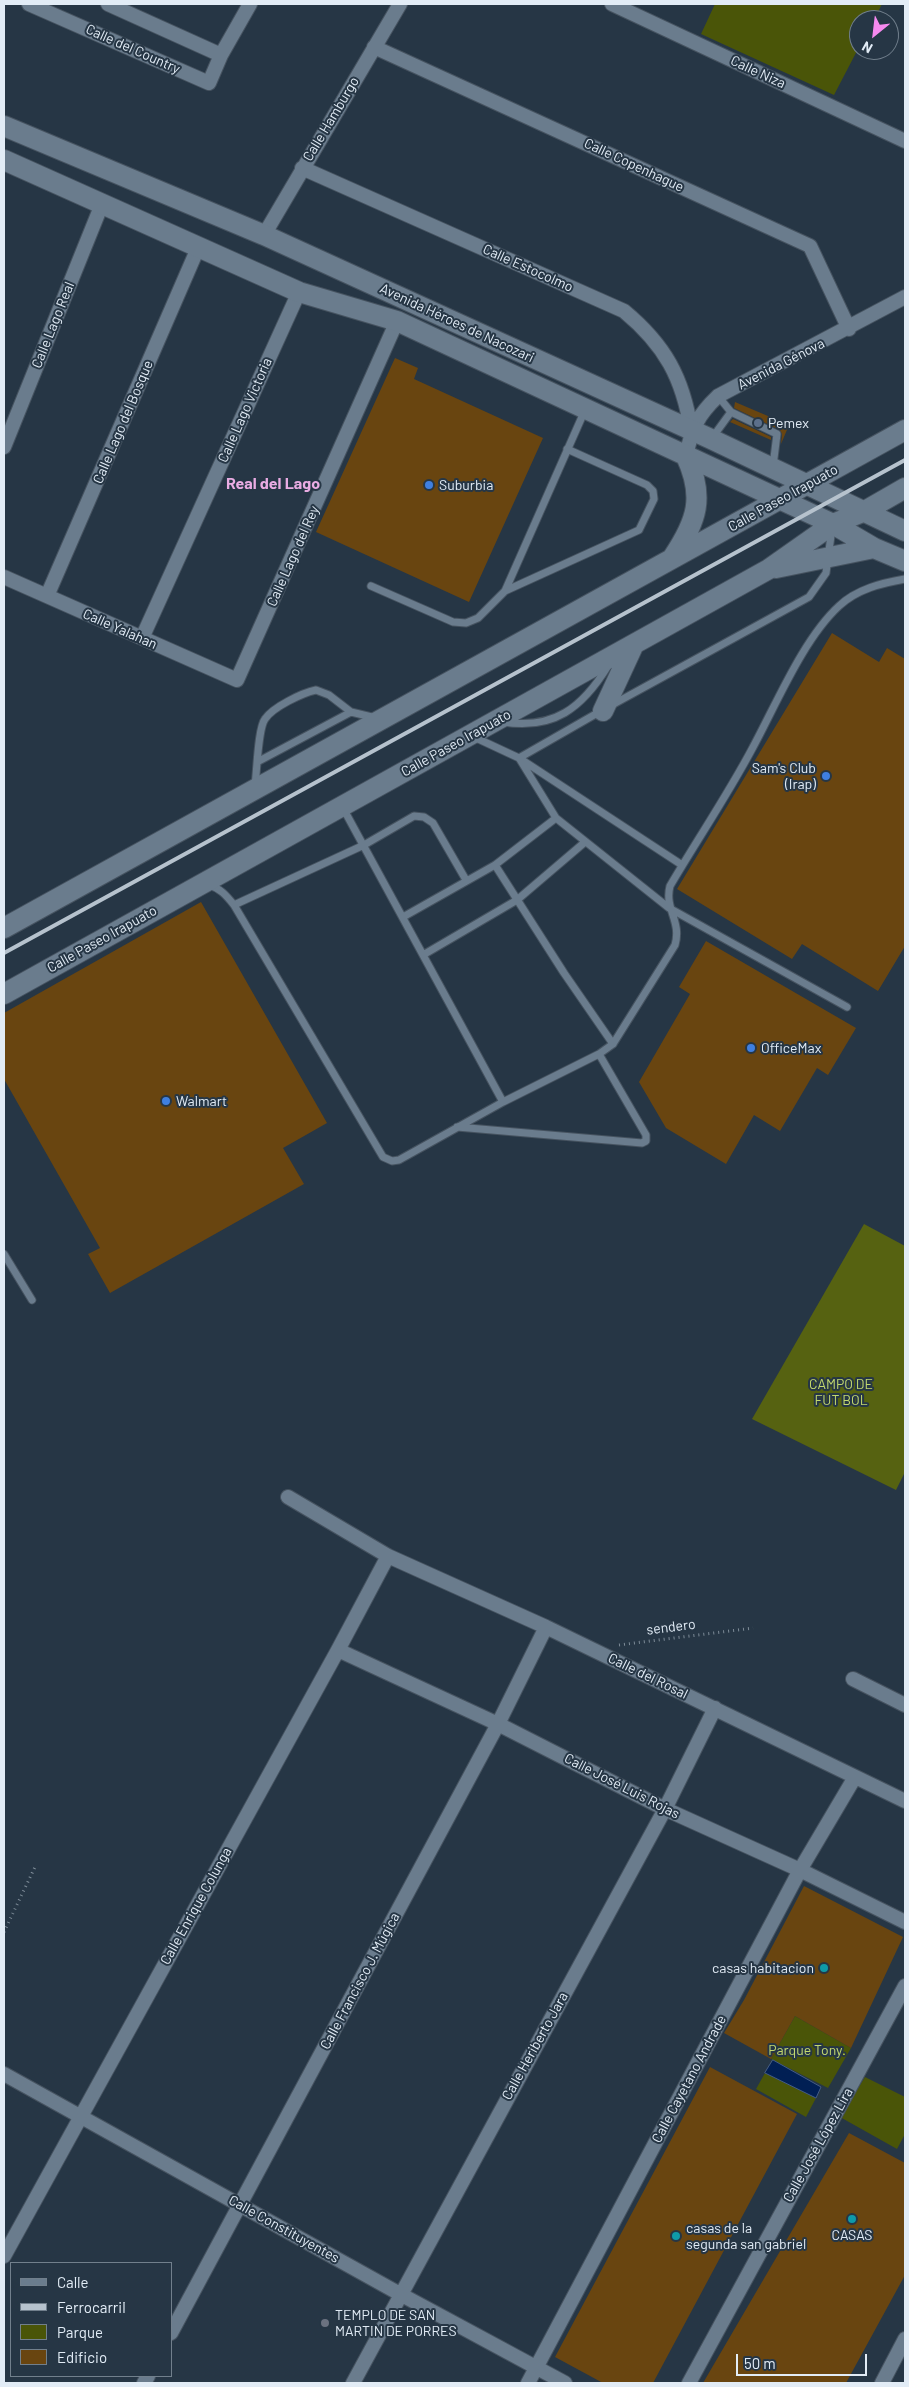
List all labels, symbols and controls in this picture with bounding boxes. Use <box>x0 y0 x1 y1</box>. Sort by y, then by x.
north arrow <box>849 10 899 60</box>
street label: Calle del Country <box>83 21 183 77</box>
text: N <box>859 38 875 57</box>
street label: Calle Niza <box>728 52 788 92</box>
street label: Calle Hamburgo <box>299 74 363 164</box>
street label: Calle Copenhague <box>581 135 687 195</box>
street label: Calle Estocolmo <box>480 241 576 295</box>
street label: Calle Lago Real <box>28 279 78 371</box>
street label: Avenida Héroes de Nacozari <box>377 280 537 366</box>
street label: Avenida Génova <box>735 335 827 393</box>
street label: Calle Lago Victoria <box>214 355 276 465</box>
street label: Calle Lago del Bosque <box>89 358 157 486</box>
place label: Pemex <box>768 415 809 431</box>
marker: Pemex <box>752 417 764 429</box>
street label: Calle Paseo Irapuato <box>725 461 841 535</box>
district label: Real del Lago <box>226 474 320 494</box>
place label: Suburbia <box>439 477 493 493</box>
marker: Suburbia <box>423 479 435 491</box>
street label: Calle Lago del Rey <box>263 503 323 609</box>
street label: Calle Yalahan <box>80 605 160 653</box>
street label: Calle Paseo Irapuato <box>398 706 514 780</box>
place label: Sam's Club (Irap) <box>752 760 816 792</box>
marker: Sam's Club (Irap) <box>820 770 832 782</box>
street label: Calle Paseo Irapuato <box>44 902 160 976</box>
place label: OfficeMax <box>761 1040 821 1056</box>
marker: OfficeMax <box>745 1042 757 1054</box>
place label: Walmart <box>176 1093 227 1109</box>
marker: Walmart <box>160 1095 172 1107</box>
park label: CAMPO DE FUT BOL <box>809 1376 873 1408</box>
street label: sendero <box>645 1616 697 1638</box>
street label: Calle del Rosal <box>605 1649 691 1703</box>
street label: Calle José Luis Rojas <box>562 1750 682 1822</box>
street label: Calle Enrique Colunga <box>157 1844 235 1968</box>
street label: Calle Francisco J. Múgica <box>317 1910 403 2052</box>
place label: casas habitacion <box>712 1960 814 1976</box>
marker: casas habitacion <box>818 1962 830 1974</box>
street label: Calle Heriberto Jara <box>498 1989 572 2103</box>
street label: Calle Cayetano Andrade <box>648 2012 730 2146</box>
park label: Parque Tony. <box>768 2042 846 2058</box>
street label: Calle José López Lira <box>780 2085 856 2205</box>
street label: Calle Constituyentes <box>226 2192 342 2266</box>
marker: CASAS <box>846 2213 858 2225</box>
place label: casas de la segunda san gabriel <box>686 2220 806 2252</box>
place label: CASAS <box>832 2227 872 2243</box>
marker: casas de la segunda san gabriel <box>670 2230 682 2242</box>
legend <box>10 2262 172 2377</box>
text: Calle <box>57 2273 89 2291</box>
text: Ferrocarril <box>57 2298 126 2316</box>
place label: TEMPLO DE SAN MARTIN DE PORRES <box>335 2307 457 2340</box>
marker: TEMPLO DE SAN MARTIN DE PORRES <box>319 2317 331 2329</box>
text: Parque <box>57 2323 103 2341</box>
scale bar <box>739 2344 870 2376</box>
text: Edificio <box>57 2348 107 2366</box>
text: 50 m <box>744 2354 776 2372</box>

